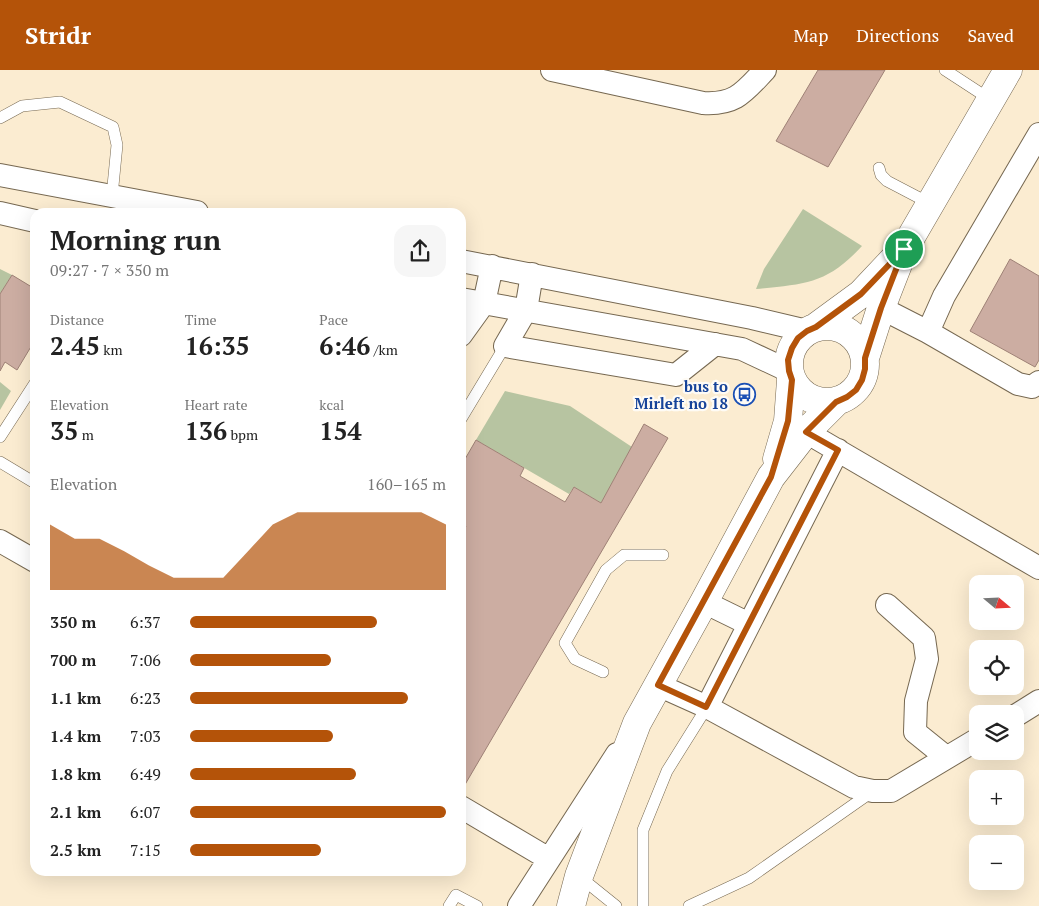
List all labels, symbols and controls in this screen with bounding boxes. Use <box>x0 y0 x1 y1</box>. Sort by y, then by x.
text: Stridr <box>25 19 91 51</box>
text: Map <box>793 23 828 47</box>
text: Directions <box>856 23 939 47</box>
text: Saved <box>967 23 1014 47</box>
text: Morning run <box>50 221 221 258</box>
button: share <box>394 225 446 277</box>
pin <box>883 228 925 270</box>
icon: arrive <box>890 235 918 263</box>
text: 09:27 · 7 × 350 m <box>50 259 169 281</box>
text: Distance <box>50 310 104 329</box>
text: Time <box>185 310 217 329</box>
text: Pace <box>319 310 348 329</box>
text: 2.45 <box>50 329 100 362</box>
text: 16:35 <box>185 329 250 362</box>
text: 6:46 <box>319 329 370 362</box>
text: km <box>100 340 123 359</box>
text: /km <box>370 340 398 359</box>
place label: bus to Mirleft no 18 <box>634 376 728 413</box>
bus stop icon: bus to Mirleft no 18 <box>732 383 756 407</box>
text: Elevation <box>50 395 109 414</box>
text: Heart rate <box>185 395 248 414</box>
text: kcal <box>319 395 344 414</box>
text: 35 <box>50 414 78 447</box>
text: 136 <box>185 414 227 447</box>
text: 154 <box>319 414 362 447</box>
text: m <box>78 425 94 444</box>
text: bpm <box>227 425 258 444</box>
text: Elevation <box>50 473 117 495</box>
text: 160–165 m <box>367 473 446 495</box>
north arrow <box>969 575 1024 630</box>
map controls <box>969 575 1024 890</box>
text: 350 m <box>50 611 96 633</box>
text: 6:37 <box>130 611 161 633</box>
button: locate <box>969 640 1024 695</box>
text: 700 m <box>50 649 96 671</box>
text: 7:06 <box>130 649 161 671</box>
text: 1.1 km <box>50 687 101 709</box>
text: 6:23 <box>130 687 161 709</box>
button: layers <box>969 705 1024 760</box>
text: 1.4 km <box>50 725 101 747</box>
text: 7:03 <box>130 725 161 747</box>
text: 1.8 km <box>50 763 101 785</box>
text: 6:49 <box>130 763 161 785</box>
button: + <box>969 770 1024 825</box>
text: 2.1 km <box>50 801 101 823</box>
text: 6:07 <box>130 801 161 823</box>
button: − <box>969 835 1024 890</box>
text: 2.5 km <box>50 839 101 861</box>
text: 7:15 <box>130 839 161 861</box>

